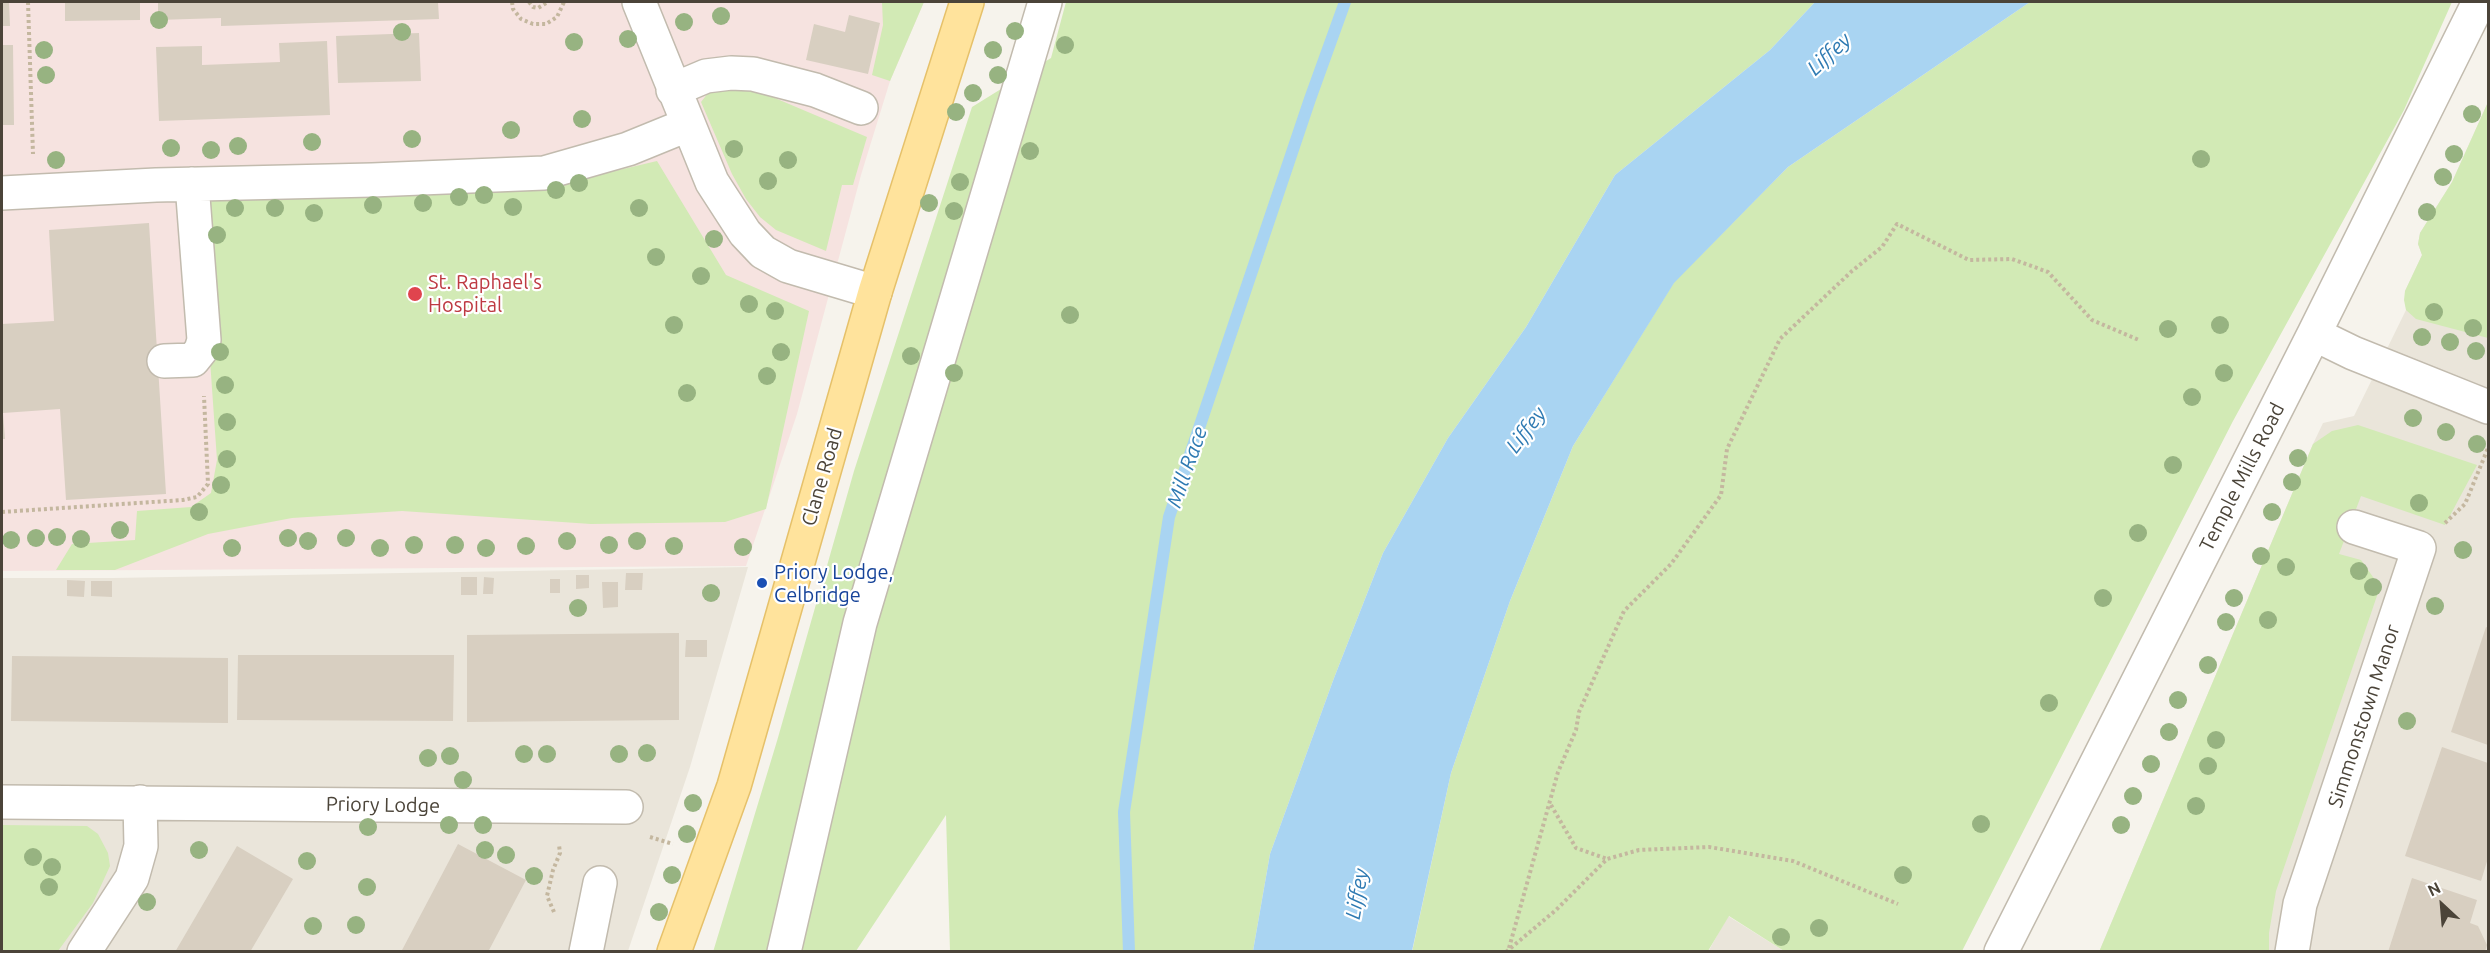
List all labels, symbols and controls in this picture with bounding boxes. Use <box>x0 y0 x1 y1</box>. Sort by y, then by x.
water label: Liffey <box>1802 27 1856 81</box>
place label: St. Raphael's Hospital <box>428 270 542 317</box>
marker: St. Raphael's Hospital <box>406 285 424 303</box>
street label: Temple Mills Road <box>2194 399 2290 555</box>
water label: Liffey <box>1501 402 1551 458</box>
water label: Mill Race <box>1161 423 1213 511</box>
street label: Clane Road <box>797 425 847 529</box>
place label: Priory Lodge, Celbridge <box>774 560 893 607</box>
marker: Priory Lodge, Celbridge <box>755 576 769 590</box>
street label: Simmonstown Manor <box>2323 621 2405 811</box>
street label: Priory Lodge <box>326 792 440 818</box>
water label: Liffey <box>1340 867 1374 921</box>
north arrow <box>2412 875 2472 935</box>
text: N <box>2425 878 2443 900</box>

